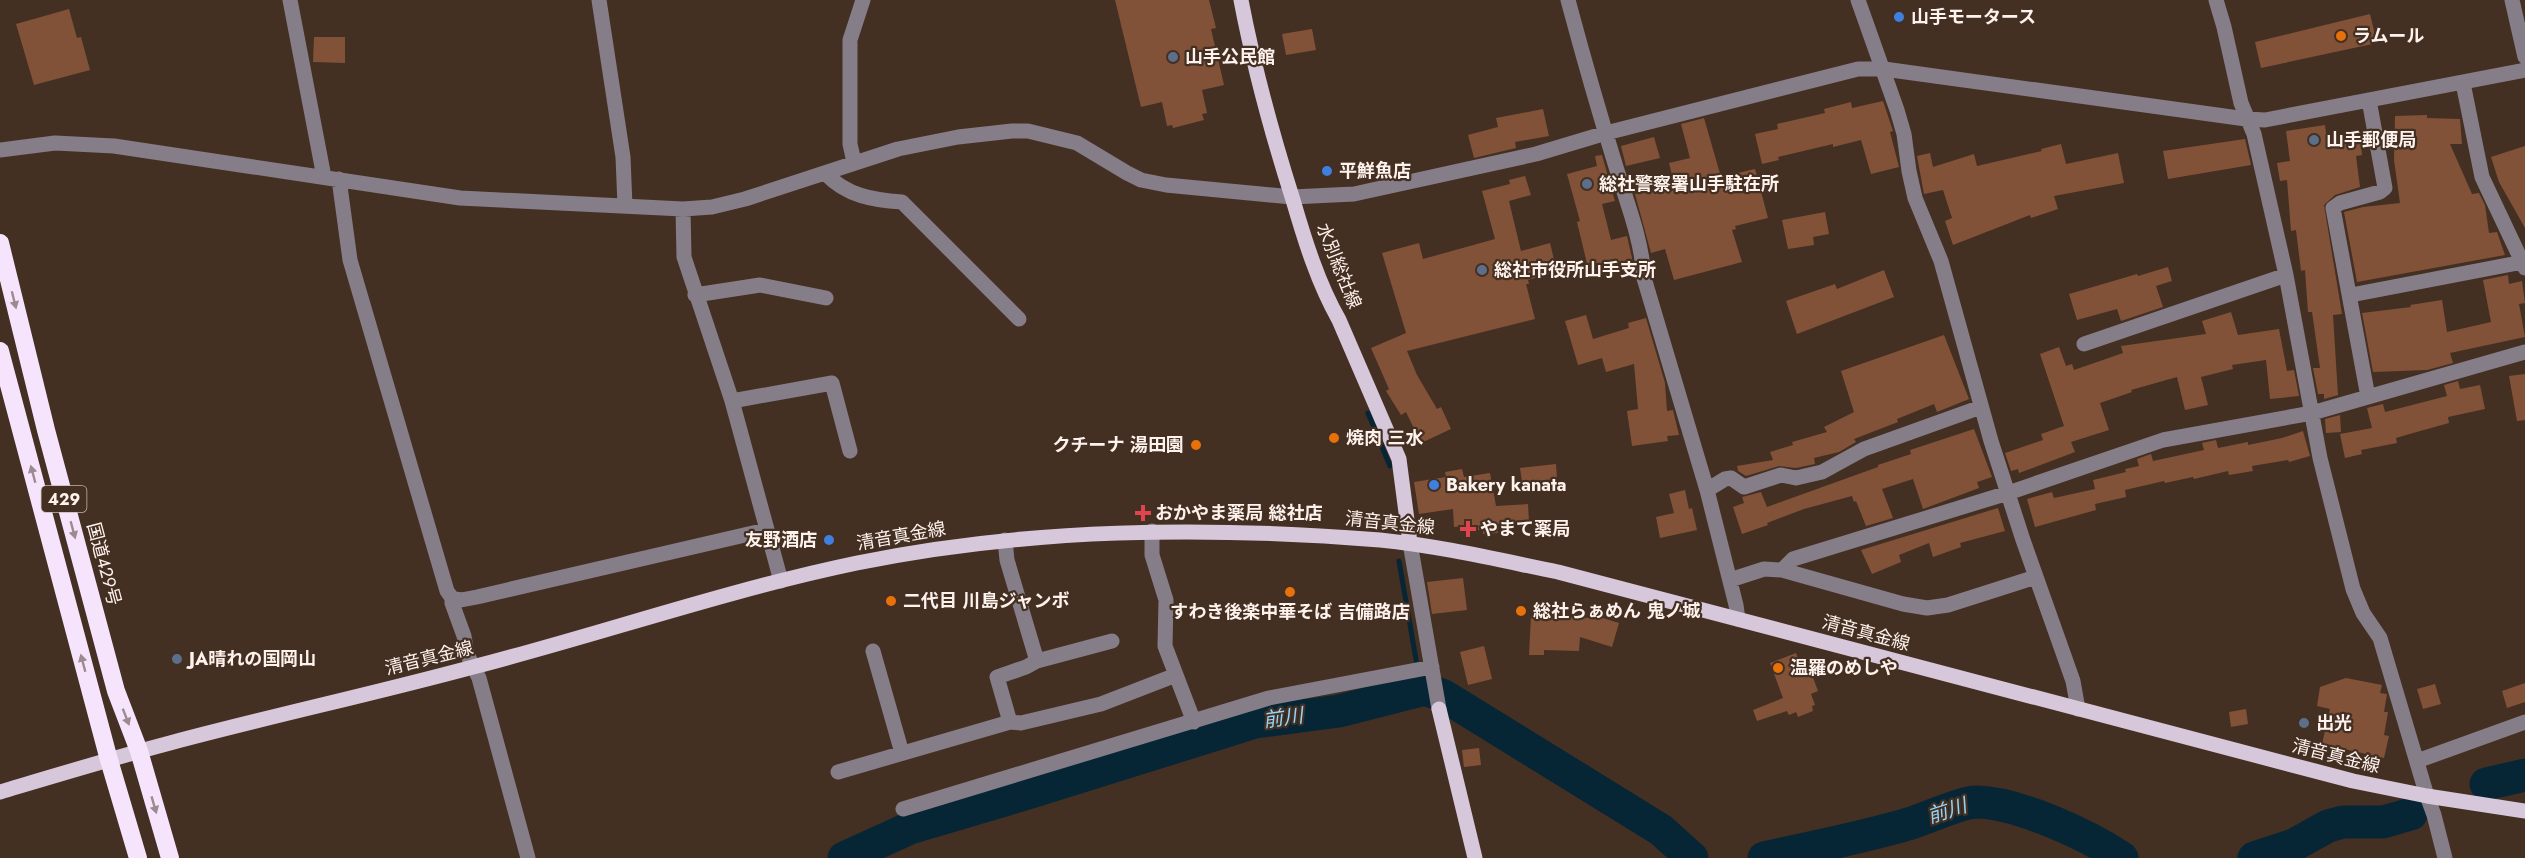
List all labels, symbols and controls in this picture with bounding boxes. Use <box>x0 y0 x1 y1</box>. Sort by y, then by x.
place label: 山手モータース <box>1911 4 2036 30</box>
marker: 山手モータース <box>1892 10 1906 24</box>
place label: ラムール <box>2353 23 2424 49</box>
marker: ラムール <box>2334 29 2348 43</box>
place label: 山手公民館 <box>1185 44 1275 70</box>
marker: 山手公民館 <box>1166 50 1180 64</box>
place label: 山手郵便局 <box>2326 127 2416 153</box>
marker: 山手郵便局 <box>2307 133 2321 147</box>
place label: 平鮮魚店 <box>1339 158 1411 184</box>
marker: 平鮮魚店 <box>1320 164 1334 178</box>
place label: 総社警察署山手駐在所 <box>1599 171 1779 197</box>
marker: 総社警察署山手駐在所 <box>1580 177 1594 191</box>
street label: 水別総社線 <box>1310 219 1368 313</box>
place label: 総社市役所山手支所 <box>1494 257 1656 283</box>
marker: 総社市役所山手支所 <box>1475 263 1489 277</box>
one-way arrow <box>9 291 19 309</box>
place label: 焼肉 三水 <box>1346 425 1423 451</box>
marker: 焼肉 三水 <box>1327 431 1341 445</box>
place label: クチーナ 湯田園 <box>1053 432 1184 458</box>
marker: クチーナ 湯田園 <box>1189 438 1203 452</box>
one-way arrow <box>27 465 37 484</box>
place label: Bakery kanata <box>1446 472 1566 498</box>
marker: Bakery kanata <box>1427 478 1441 492</box>
road number: 429 <box>42 486 86 512</box>
place label: おかやま薬局 総社店 <box>1155 500 1322 526</box>
street label: 清音真金線 <box>1344 505 1436 541</box>
marker: おかやま薬局 総社店 <box>1136 506 1150 520</box>
street label: 清音真金線 <box>854 515 948 557</box>
place label: やまて薬局 <box>1480 516 1570 542</box>
one-way arrow <box>68 520 78 539</box>
street label: 国道429号 <box>80 520 128 608</box>
marker: やまて薬局 <box>1461 522 1475 536</box>
place label: 友野酒店 <box>745 527 817 553</box>
marker: 友野酒店 <box>822 533 836 547</box>
marker: すわき後楽中華そば 吉備路店 <box>1283 585 1297 599</box>
place label: 二代目 川島ジャンボ <box>903 588 1070 614</box>
marker: 二代目 川島ジャンボ <box>884 594 898 608</box>
place label: 総社らぁめん 鬼ノ城 <box>1533 598 1700 624</box>
place label: すわき後楽中華そば 吉備路店 <box>1170 599 1410 625</box>
marker: 総社らぁめん 鬼ノ城 <box>1514 604 1528 618</box>
street label: 清音真金線 <box>1819 609 1913 657</box>
street label: 清音真金線 <box>382 634 476 682</box>
place label: JA晴れの国岡山 <box>186 646 316 672</box>
marker: JA晴れの国岡山 <box>170 652 184 666</box>
one-way arrow <box>78 654 87 672</box>
place label: 温羅のめしや <box>1790 655 1898 681</box>
marker: 温羅のめしや <box>1771 661 1785 675</box>
water label: 前川 <box>1261 701 1307 735</box>
one-way arrow <box>121 708 131 726</box>
place label: 出光 <box>2316 710 2352 736</box>
marker: 出光 <box>2297 716 2311 730</box>
street label: 清音真金線 <box>2289 732 2383 780</box>
water label: 前川 <box>1923 790 1972 831</box>
one-way arrow <box>150 796 159 814</box>

